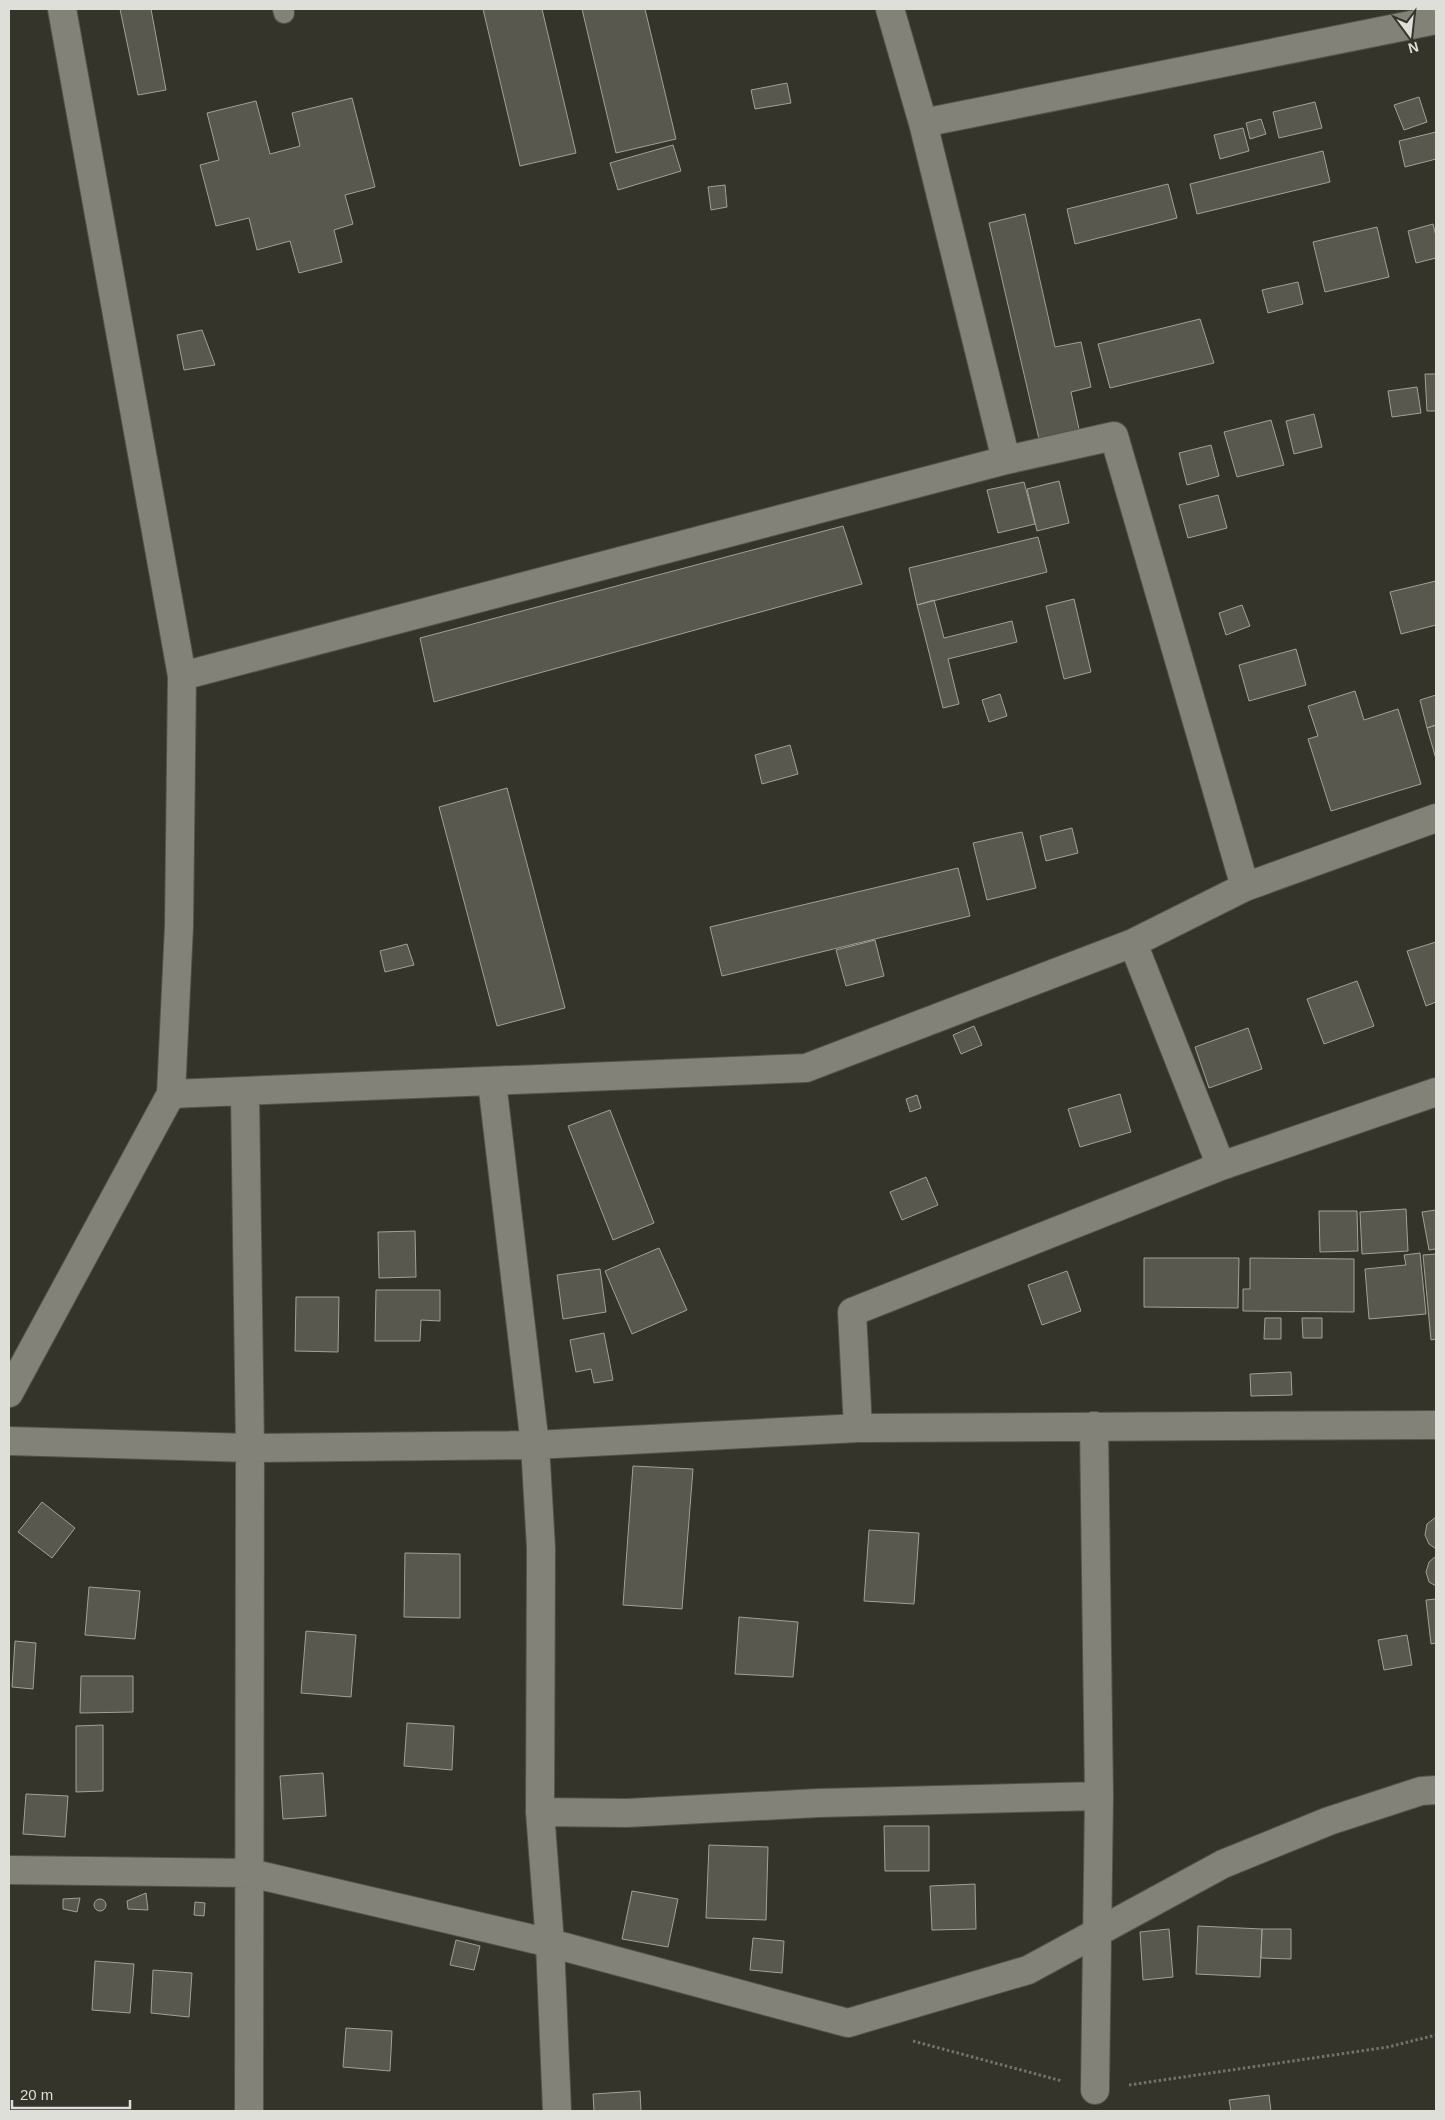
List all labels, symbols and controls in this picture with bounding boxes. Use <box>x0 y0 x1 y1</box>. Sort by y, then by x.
north arrow <box>1385 10 1435 60</box>
text: N <box>1406 39 1420 57</box>
scale bar <box>12 2078 130 2110</box>
text: 20 m <box>20 2086 53 2103</box>

